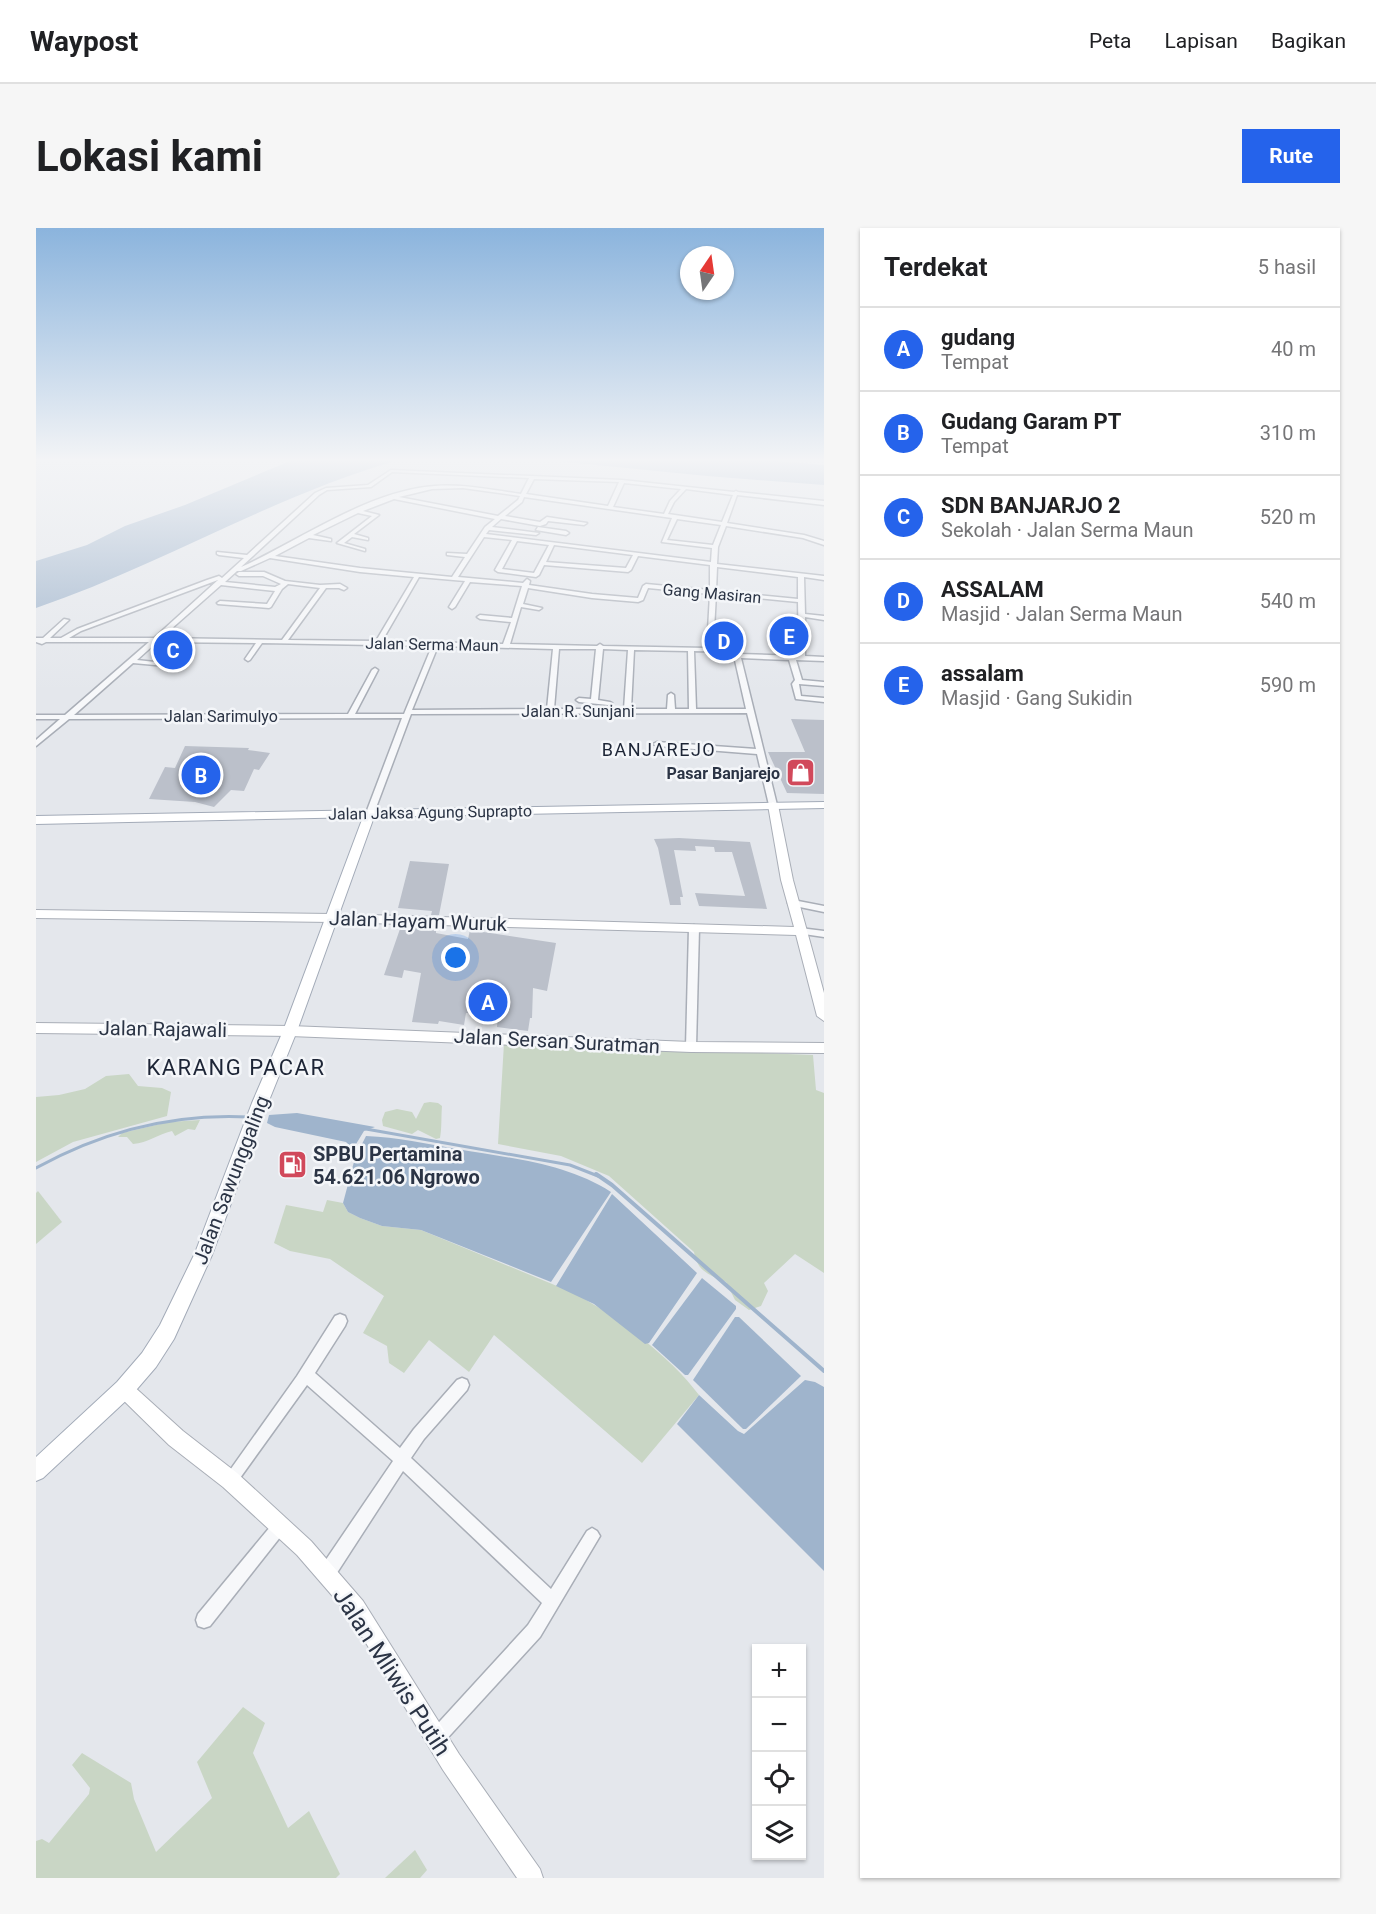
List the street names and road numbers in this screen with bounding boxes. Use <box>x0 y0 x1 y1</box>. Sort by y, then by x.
street label: Gang Masiran <box>662 580 762 607</box>
street label: Jalan Serma Maun <box>365 634 499 655</box>
street label: Jalan R. Sunjani <box>521 702 635 721</box>
street label: Jalan Sarimulyo <box>164 707 278 726</box>
street label: Jalan Jaksa Agung Suprapto <box>328 801 532 824</box>
street label: Jalan Hayam Wuruk <box>329 906 508 936</box>
street label: Jalan Rajawali <box>99 1016 227 1042</box>
street label: Jalan Sersan Suratman <box>453 1024 661 1058</box>
street label: Jalan Sawunggaling <box>188 1092 274 1268</box>
street label: Jalan Mliwis Putih <box>327 1583 457 1761</box>

